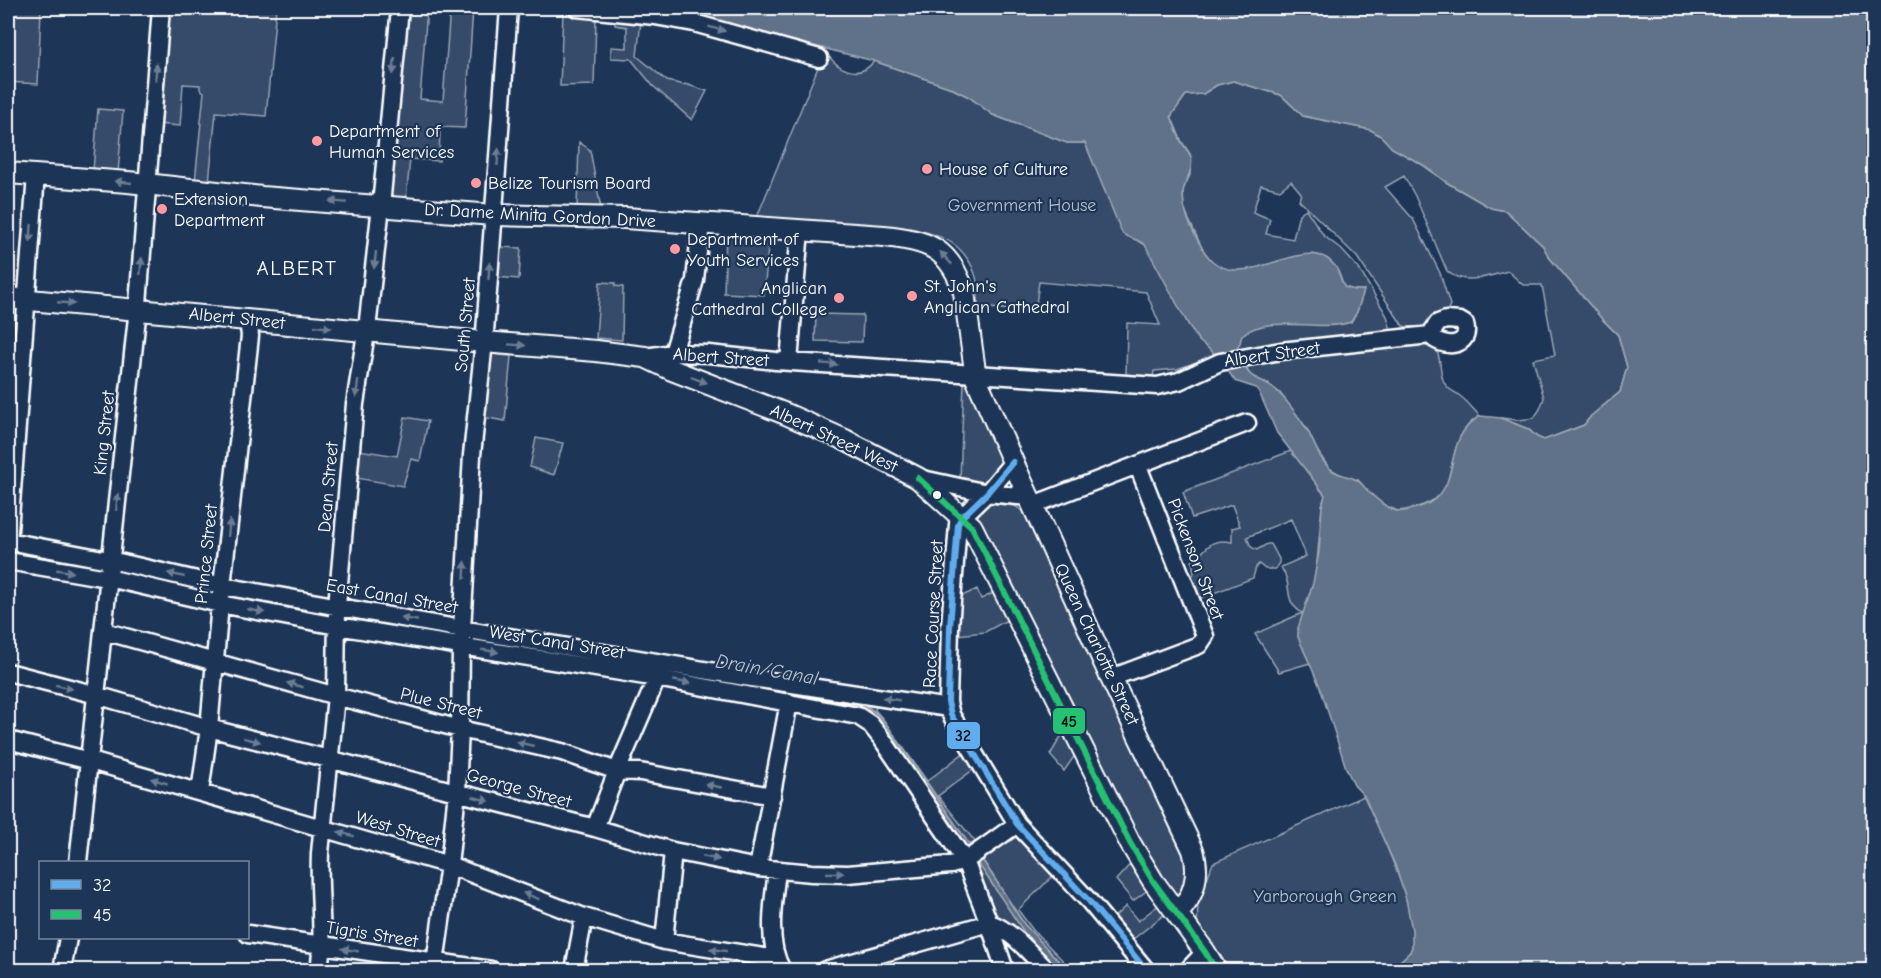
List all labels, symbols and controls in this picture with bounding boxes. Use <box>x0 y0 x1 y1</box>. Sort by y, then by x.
one-way arrow <box>708 25 726 34</box>
one-way arrow <box>389 56 399 75</box>
one-way arrow <box>152 62 161 81</box>
place label: Department of Human Services <box>329 121 454 163</box>
marker: Department of Human Services <box>310 134 324 148</box>
one-way arrow <box>493 148 503 167</box>
place label: House of Culture <box>939 159 1068 180</box>
marker: House of Culture <box>920 162 934 176</box>
place label: Belize Tourism Board <box>488 173 651 194</box>
marker: Belize Tourism Board <box>469 176 483 190</box>
one-way arrow <box>113 177 132 187</box>
place label: Extension Department <box>174 189 265 231</box>
park label: Government House <box>948 195 1096 216</box>
one-way arrow <box>328 197 347 207</box>
street label: Dr. Dame Minita Gordon Drive <box>424 199 656 232</box>
marker: Extension Department <box>155 202 169 216</box>
one-way arrow <box>26 224 36 243</box>
place label: Department of Youth Services <box>687 229 799 271</box>
marker: Department of Youth Services <box>668 242 682 256</box>
one-way arrow <box>370 250 380 269</box>
one-way arrow <box>939 251 953 266</box>
district label: ALBERT <box>257 256 337 280</box>
one-way arrow <box>136 257 146 276</box>
one-way arrow <box>484 262 494 281</box>
street label: South Street <box>451 276 480 373</box>
place label: St. John's Anglican Cathedral <box>924 276 1070 318</box>
place label: Anglican Cathedral College <box>691 278 827 320</box>
marker: St. John's Anglican Cathedral <box>905 289 919 303</box>
marker: Anglican Cathedral College <box>832 291 846 305</box>
one-way arrow <box>56 298 75 308</box>
street label: Albert Street <box>188 303 287 334</box>
one-way arrow <box>313 322 332 332</box>
street label: Albert Street <box>1223 337 1322 372</box>
one-way arrow <box>507 340 526 350</box>
street label: Albert Street <box>672 344 771 371</box>
one-way arrow <box>820 359 839 369</box>
one-way arrow <box>690 376 708 386</box>
one-way arrow <box>352 380 361 399</box>
street label: King Street <box>90 389 119 476</box>
street label: Albert Street West <box>767 400 902 478</box>
street label: Dean Street <box>314 440 343 533</box>
unlabelled marker <box>931 489 943 501</box>
one-way arrow <box>112 493 121 512</box>
street label: Pickenson Street <box>1163 496 1229 624</box>
street label: Prince Street <box>191 502 222 605</box>
one-way arrow <box>224 518 234 537</box>
street label: Race Course Street <box>919 539 948 688</box>
street label: Queen Charlotte Street <box>1050 560 1144 729</box>
one-way arrow <box>461 561 470 580</box>
one-way arrow <box>56 567 75 576</box>
one-way arrow <box>166 570 185 579</box>
street label: East Canal Street <box>324 575 460 619</box>
one-way arrow <box>247 607 266 616</box>
one-way arrow <box>399 614 418 623</box>
street label: West Canal Street <box>488 621 627 664</box>
one-way arrow <box>480 647 499 656</box>
water label: Drain/Canal <box>714 649 821 690</box>
one-way arrow <box>673 678 692 687</box>
one-way arrow <box>286 680 304 689</box>
one-way arrow <box>55 682 73 692</box>
street label: Plue Street <box>398 683 485 724</box>
one-way arrow <box>882 695 901 704</box>
line badge: 45 <box>1052 707 1086 735</box>
text: 45 <box>1061 713 1077 731</box>
line badge: 32 <box>946 721 981 750</box>
text: 32 <box>955 727 971 745</box>
one-way arrow <box>243 735 261 745</box>
one-way arrow <box>515 738 534 748</box>
street label: George Street <box>464 764 574 813</box>
one-way arrow <box>150 776 168 785</box>
one-way arrow <box>705 781 724 790</box>
one-way arrow <box>472 794 490 804</box>
street label: West Street <box>353 807 443 853</box>
one-way arrow <box>337 829 355 839</box>
one-way arrow <box>701 854 720 863</box>
legend <box>39 861 249 939</box>
one-way arrow <box>825 869 844 878</box>
text: 32 <box>93 875 112 896</box>
park label: Yarborough Green <box>1253 886 1397 907</box>
one-way arrow <box>522 891 540 900</box>
text: 45 <box>93 905 111 926</box>
street label: Tigris Street <box>324 917 420 952</box>
one-way arrow <box>341 945 360 954</box>
one-way arrow <box>708 946 727 955</box>

